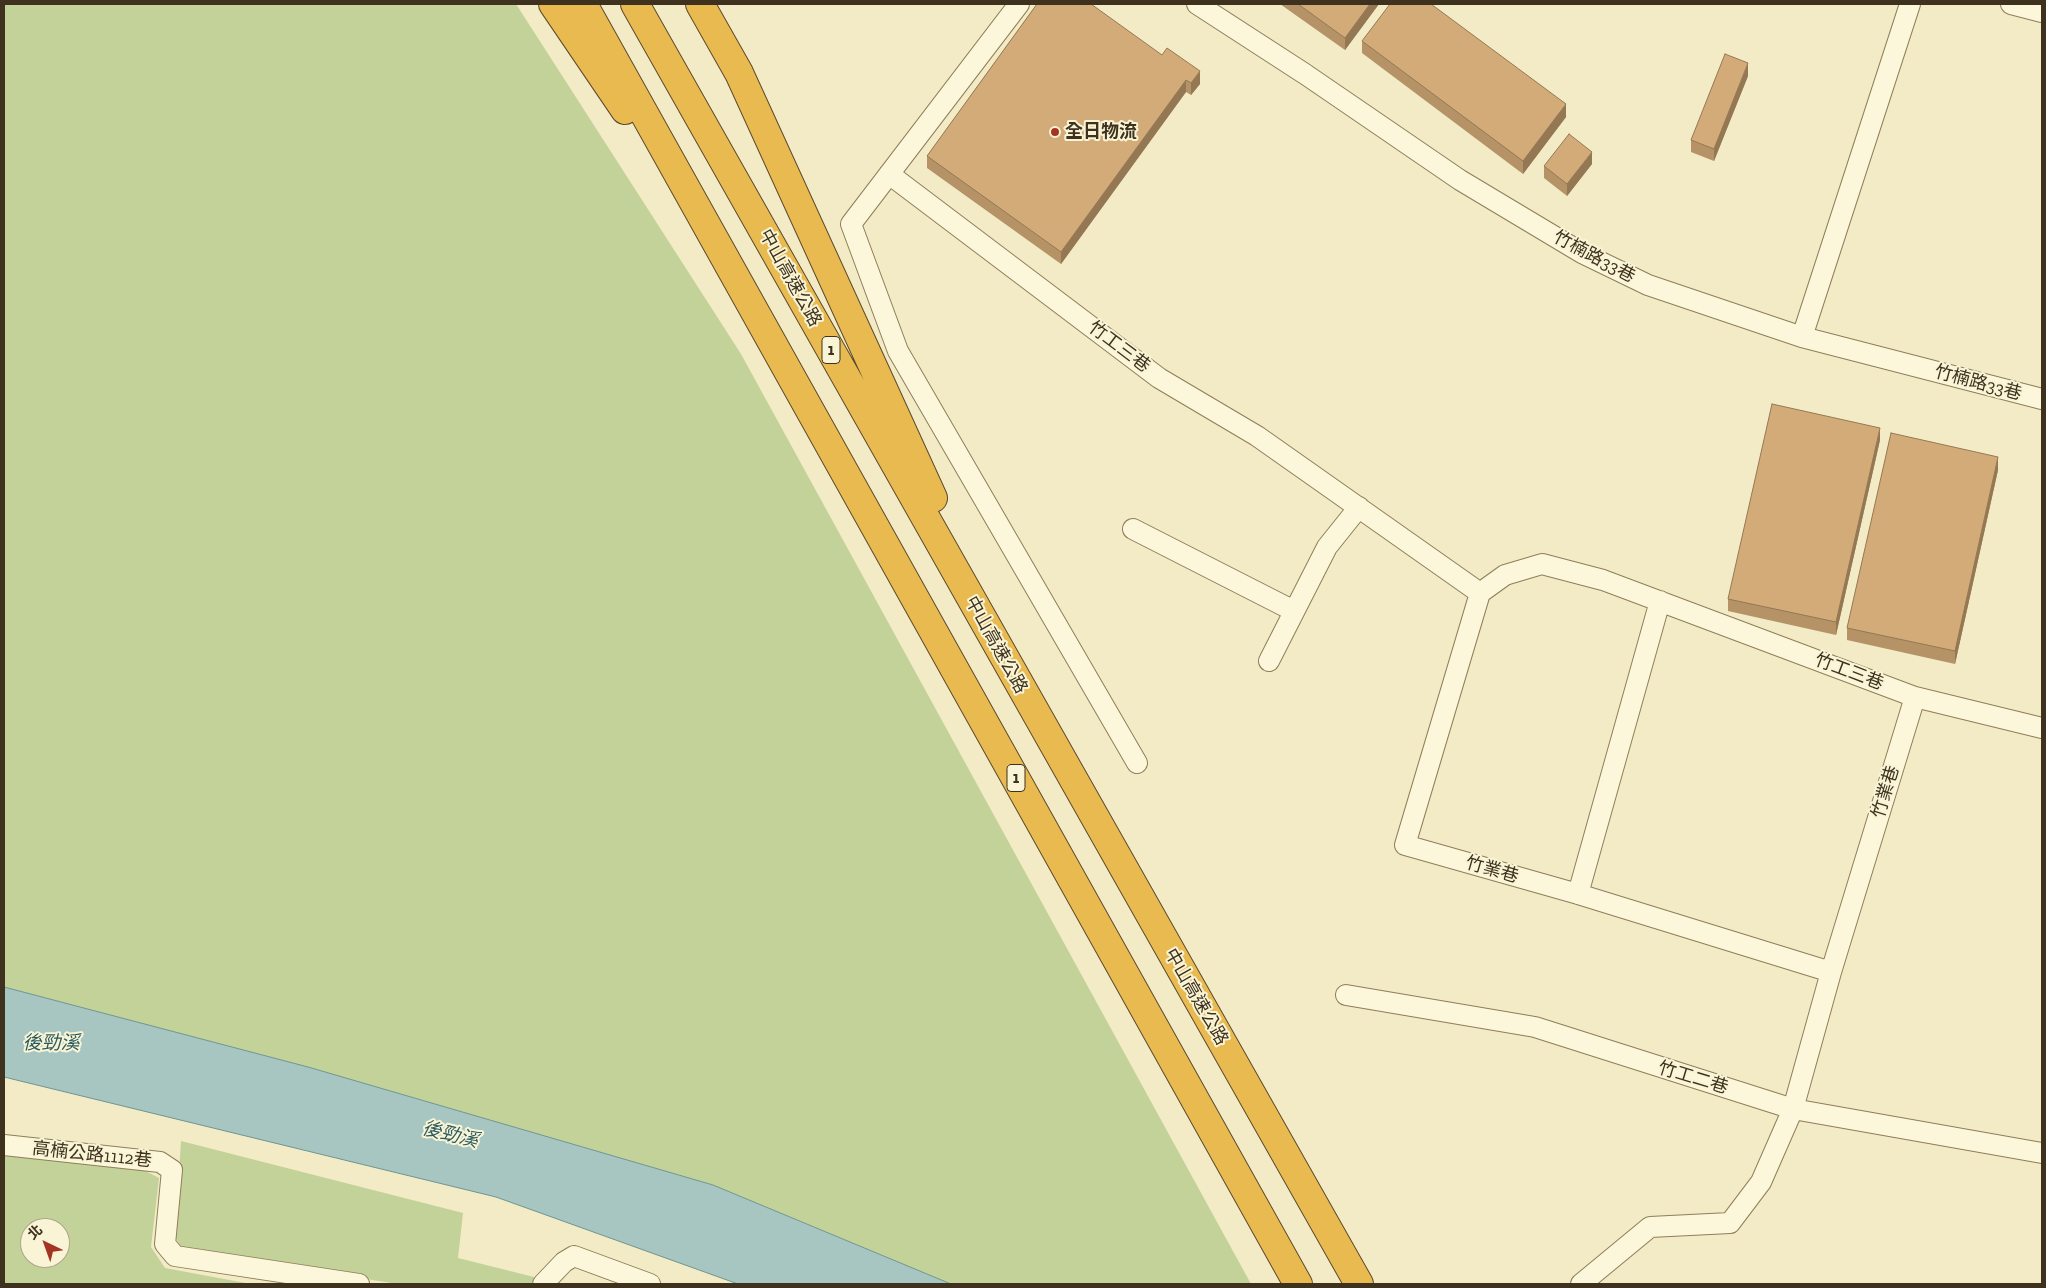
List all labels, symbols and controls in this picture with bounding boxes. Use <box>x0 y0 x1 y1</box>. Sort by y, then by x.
place label: 全日物流 <box>1065 121 1137 143</box>
marker: 全日物流 <box>1049 126 1061 138</box>
street label: 中山高速公路 <box>754 226 826 330</box>
street label: 竹楠路33巷 <box>1549 226 1639 288</box>
street label: 竹工三巷 <box>1084 317 1154 377</box>
road number: 1 <box>822 336 840 364</box>
street label: 竹楠路33巷 <box>1932 361 2024 405</box>
street label: 中山高速公路 <box>960 593 1032 697</box>
street label: 竹工三巷 <box>1812 649 1886 695</box>
street label: 竹業巷 <box>1868 763 1904 821</box>
road number: 1 <box>1007 764 1025 791</box>
street label: 竹業巷 <box>1463 852 1521 888</box>
street label: 中山高速公路 <box>1160 945 1232 1049</box>
water label: 後勁溪 <box>23 1033 79 1055</box>
street label: 竹工二巷 <box>1655 1057 1731 1099</box>
water label: 後勁溪 <box>420 1117 480 1153</box>
street label: 高楠公路1112巷 <box>31 1138 153 1172</box>
north arrow <box>20 1218 70 1268</box>
text: 北 <box>24 1221 46 1243</box>

